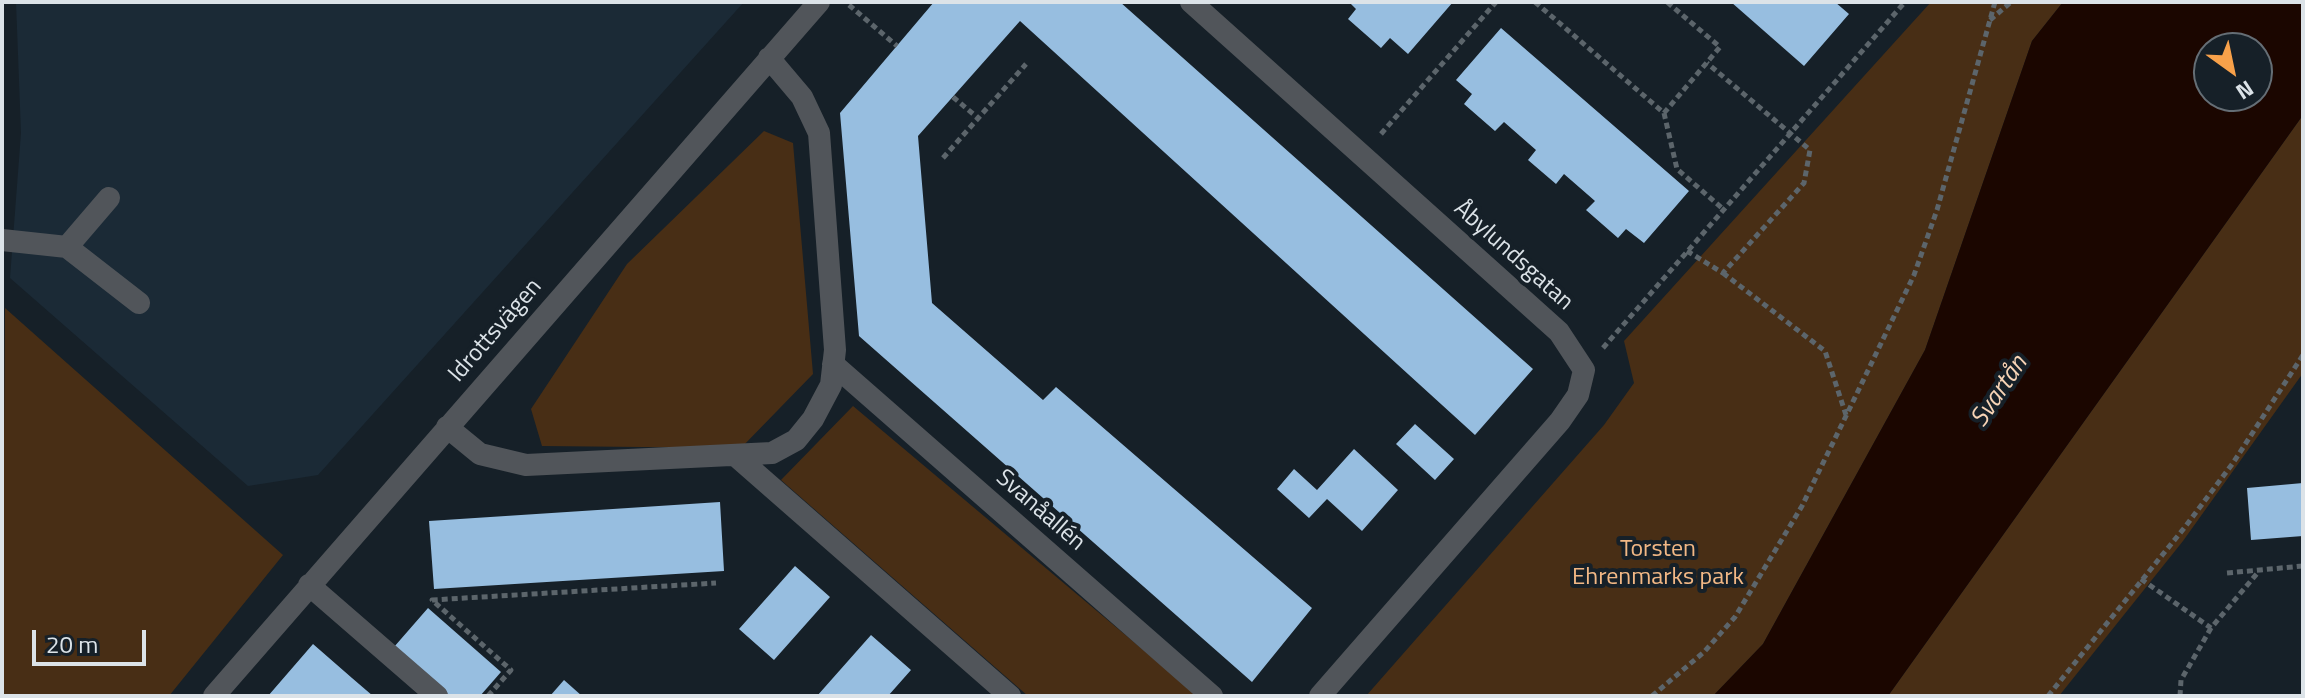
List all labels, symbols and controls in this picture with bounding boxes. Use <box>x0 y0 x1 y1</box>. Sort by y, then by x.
north arrow <box>2193 32 2273 112</box>
text: N <box>2229 72 2261 109</box>
street label: Åbylundsgatan <box>1447 195 1579 317</box>
street label: Idrottsvägen <box>443 273 549 389</box>
water label: Svartån <box>1965 350 2035 434</box>
street label: Svanåallén <box>989 464 1091 558</box>
park label: Torsten Ehrenmarks park <box>1572 536 1744 592</box>
scale bar <box>36 614 150 664</box>
text: 20 m <box>46 626 98 662</box>

